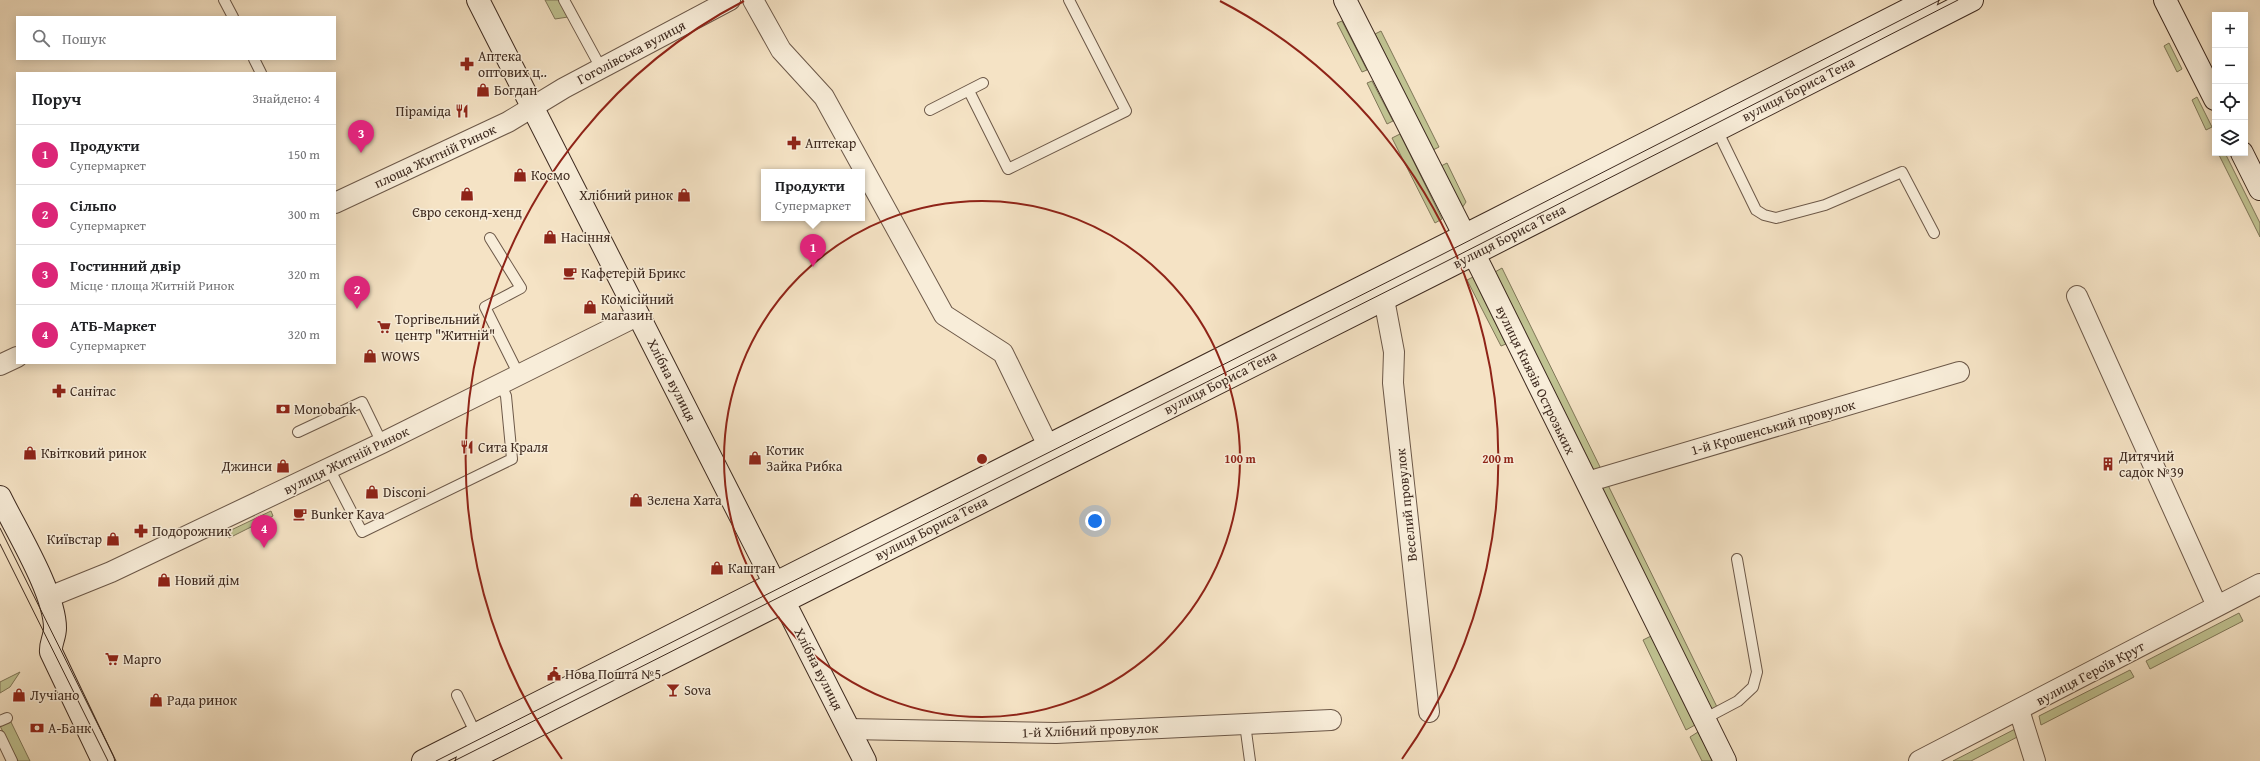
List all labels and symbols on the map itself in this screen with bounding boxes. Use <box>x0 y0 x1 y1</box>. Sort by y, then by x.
street label: Гоголівська вулиця <box>573 15 689 89</box>
place label: Аптека оптових ц‥ <box>478 46 547 82</box>
street label: вулиця Бориса Тена <box>1738 52 1858 126</box>
pharmacy icon: Аптека оптових ц‥ <box>459 56 475 72</box>
place label: Богдан <box>494 80 537 100</box>
shop icon: Богдан <box>475 82 491 98</box>
place label: Піраміда <box>396 101 451 121</box>
restaurant icon: Піраміда <box>454 103 470 119</box>
street label: площа Житній Ринок <box>371 119 500 193</box>
pin: 3 <box>348 120 374 153</box>
place label: Аптекар <box>805 133 857 153</box>
pharmacy icon: Аптекар <box>786 135 802 151</box>
place label: Космо <box>531 165 570 185</box>
shop icon: Космо <box>512 167 528 183</box>
place label: Хлібний ринок <box>579 185 674 205</box>
shop icon: Євро секонд-хенд <box>459 186 475 202</box>
shop icon: Хлібний ринок <box>676 187 692 203</box>
street label: вулиця Бориса Тена <box>1449 199 1569 273</box>
place label: Євро секонд-хенд <box>412 202 522 222</box>
place label: Насіння <box>561 227 610 247</box>
shop icon: Насіння <box>542 229 558 245</box>
pin: 1 <box>800 234 826 267</box>
place label: Кафетерій Брикс <box>581 263 686 283</box>
cafe icon: Кафетерій Брикс <box>562 265 578 281</box>
pin: 2 <box>344 276 370 309</box>
place label: Комісійний магазин <box>601 289 674 325</box>
shop icon: Комісійний магазин <box>582 299 598 315</box>
street label: вулиця Князів Острозьких <box>1491 302 1581 459</box>
place label: Торгівельний центр "Житній" <box>395 309 495 345</box>
supermarket icon: Торгівельний центр "Житній" <box>376 319 392 335</box>
street label: Хлібна вулиця <box>643 335 701 425</box>
street label: вулиця Бориса Тена <box>1160 345 1280 419</box>
place label: WOWS <box>381 346 420 366</box>
shop icon: WOWS <box>362 348 378 364</box>
place label: Санітас <box>70 381 116 401</box>
pharmacy icon: Санітас <box>51 383 67 399</box>
street label: 1-й Крошенський провулок <box>1688 394 1858 460</box>
place label: Monobank <box>294 399 357 419</box>
bank icon: Monobank <box>275 401 291 417</box>
street label: вулиця Житній Ринок <box>280 421 413 499</box>
place label: Сита Краля <box>478 437 548 457</box>
restaurant icon: Сита Краля <box>459 439 475 455</box>
place label: Котик Зайка Рибка <box>766 440 843 476</box>
place label: Квітковий ринок <box>41 443 147 463</box>
shop icon: Квітковий ринок <box>22 445 38 461</box>
place label: Дитячий садок №39 <box>2118 446 2184 482</box>
street label: Веселий провулок <box>1390 447 1422 562</box>
shop icon: Котик Зайка Рибка <box>747 450 763 466</box>
text: 100 m <box>1224 450 1257 467</box>
text: 200 m <box>1482 450 1515 467</box>
centre of rings <box>975 452 989 466</box>
place label: Джинси <box>221 456 272 476</box>
building icon: Дитячий садок №39 <box>2100 456 2116 472</box>
shop icon: Джинси <box>275 458 291 474</box>
place label: Disconi <box>383 482 426 502</box>
shop icon: Disconi <box>364 484 380 500</box>
place label: Зелена Хата <box>647 490 722 510</box>
street label: вулиця Бориса Тена <box>871 491 991 565</box>
shop icon: Зелена Хата <box>628 492 644 508</box>
place label: Bunker Kava <box>311 504 385 524</box>
cafe icon: Bunker Kava <box>292 506 308 522</box>
your location <box>1085 511 1105 531</box>
pin: 4 <box>251 515 277 548</box>
place label: Подорожник <box>152 521 232 541</box>
pharmacy icon: Подорожник <box>133 523 149 539</box>
place label: Київстар <box>47 529 102 549</box>
shop icon: Київстар <box>105 531 121 547</box>
place label: Каштан <box>728 558 775 578</box>
shop icon: Каштан <box>709 560 725 576</box>
place label: Новий дім <box>175 570 240 590</box>
shop icon: Новий дім <box>156 572 172 588</box>
street label: Хлібна вулиця <box>790 624 848 714</box>
street label: вулиця Героїв Крут <box>2032 636 2148 710</box>
place label: Марго <box>123 649 161 669</box>
supermarket icon: Марго <box>104 651 120 667</box>
place label: Нова Пошта №5 <box>565 664 661 684</box>
public building icon: Нова Пошта №5 <box>546 666 562 682</box>
place label: Sova <box>684 680 711 700</box>
bar icon: Sova <box>665 682 681 698</box>
place label: Лучіано <box>30 685 79 705</box>
shop icon: Лучіано <box>11 687 27 703</box>
place label: Рада ринок <box>167 690 238 710</box>
shop icon: Рада ринок <box>148 692 164 708</box>
place label: А-Банк <box>48 718 92 738</box>
street label: 1-й Хлібний провулок <box>1021 718 1159 742</box>
bank icon: А-Банк <box>29 720 45 736</box>

